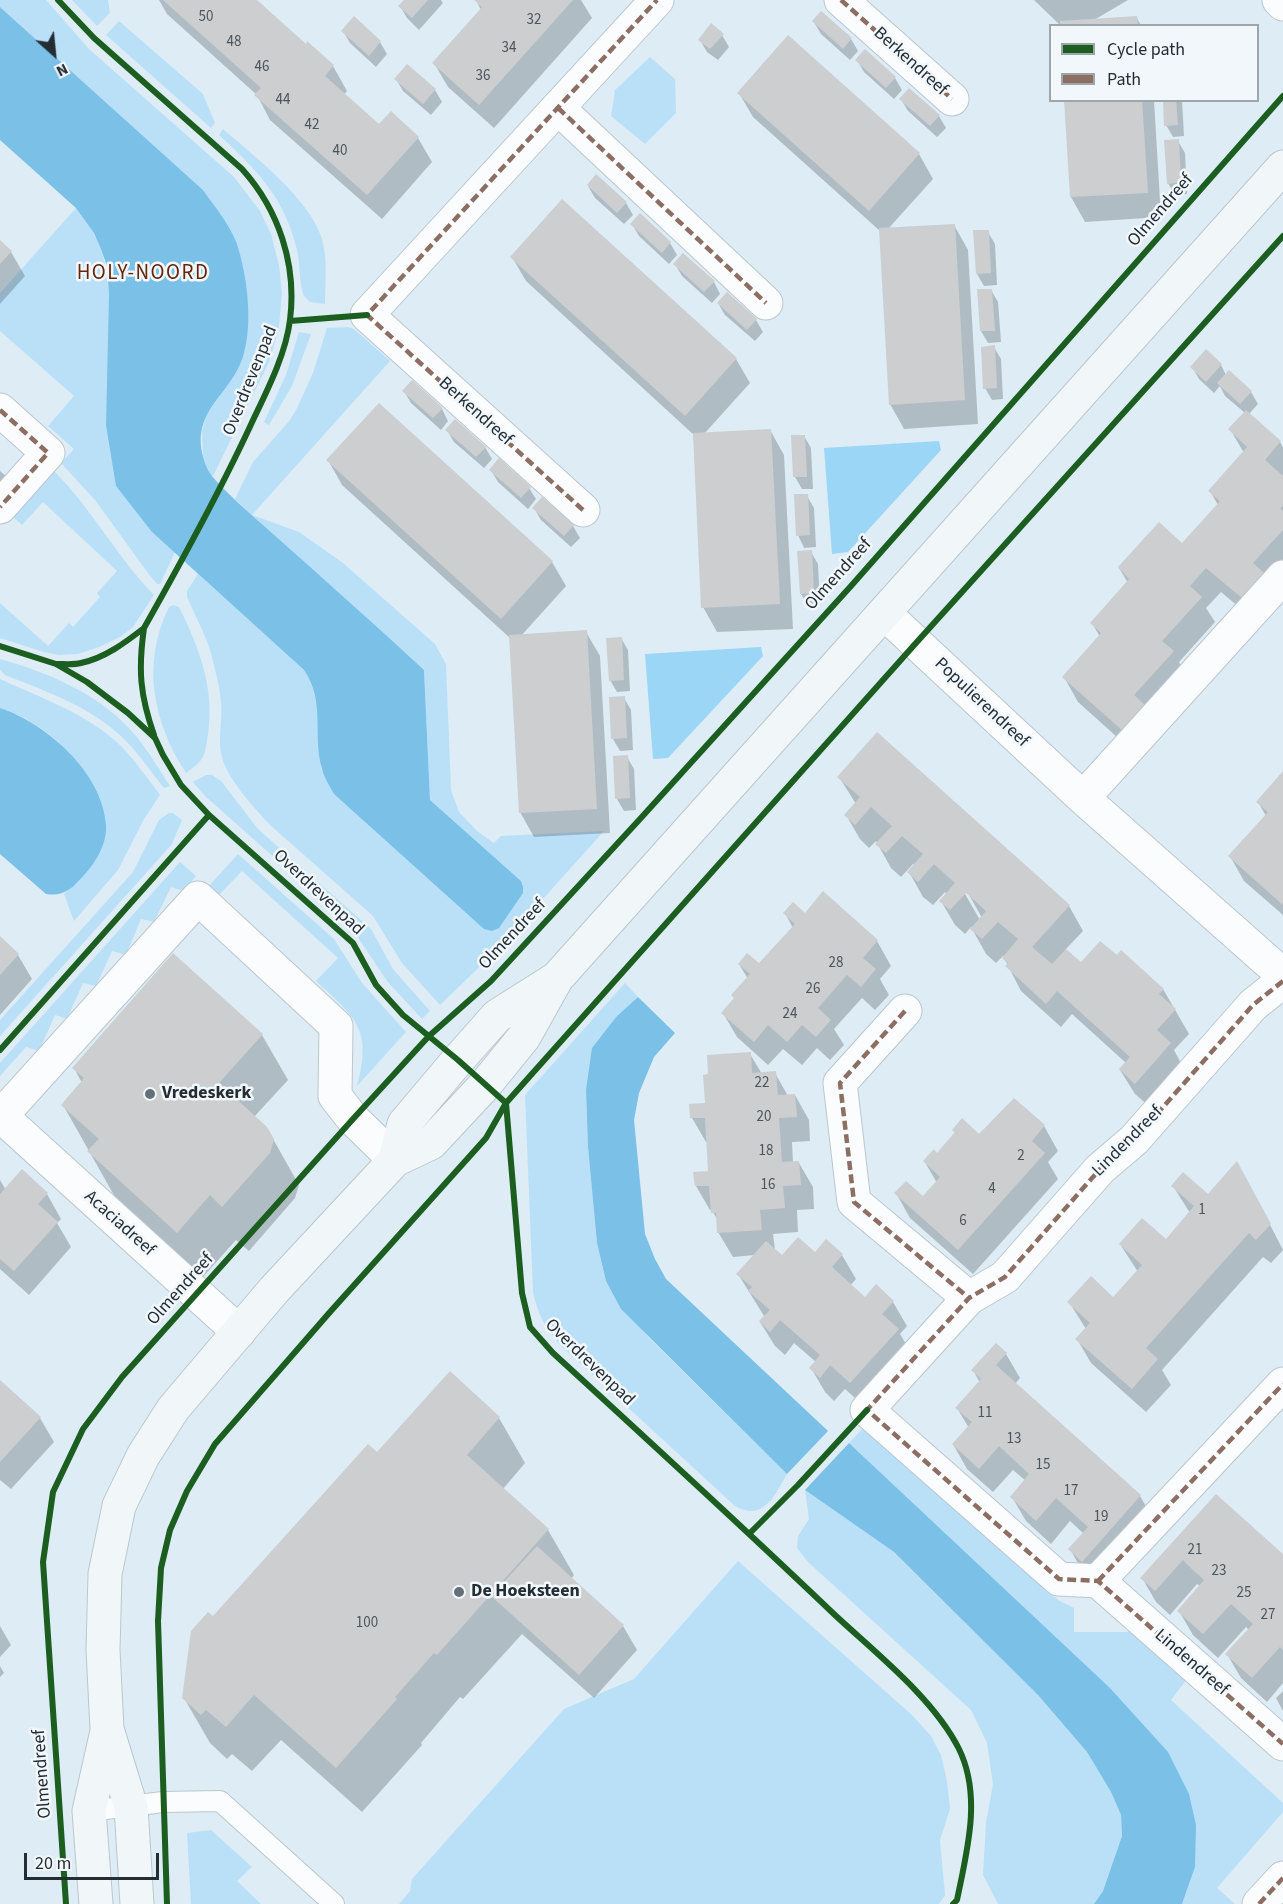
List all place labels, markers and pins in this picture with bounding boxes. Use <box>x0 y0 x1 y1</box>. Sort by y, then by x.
place label: Vredeskerk <box>162 1083 251 1105</box>
marker: Vredeskerk <box>143 1087 157 1101</box>
place label: De Hoeksteen <box>471 1581 580 1603</box>
marker: De Hoeksteen <box>452 1585 466 1599</box>

